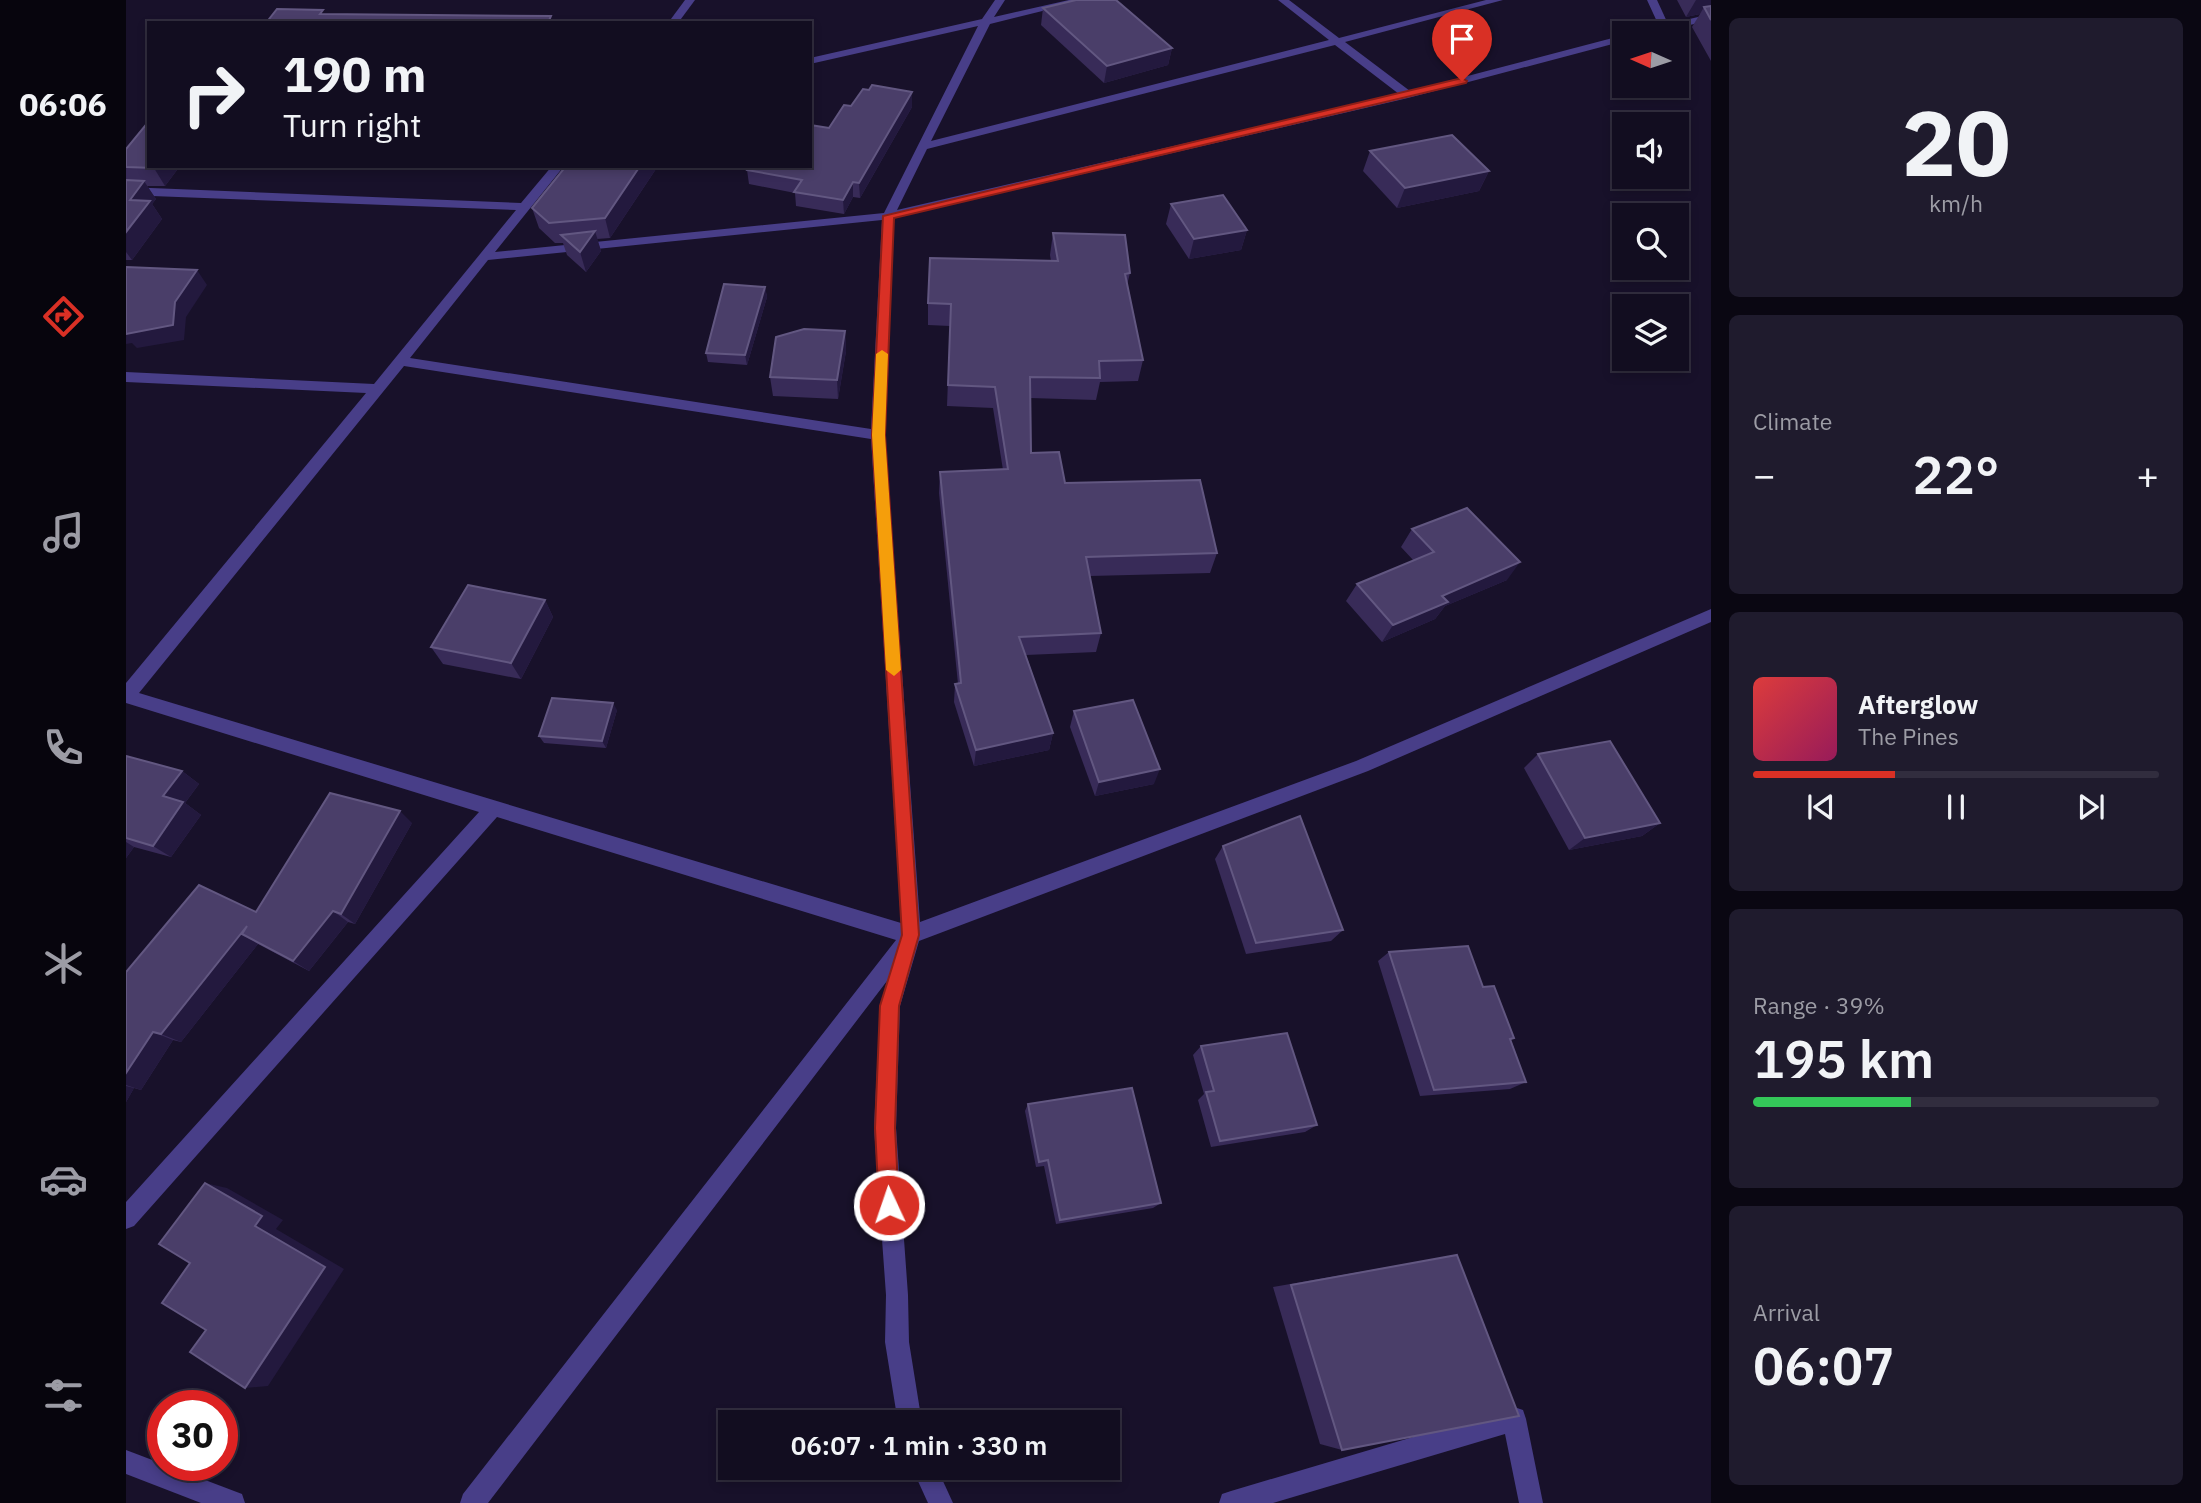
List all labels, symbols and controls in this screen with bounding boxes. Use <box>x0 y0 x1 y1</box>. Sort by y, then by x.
pin <box>1432 9 1492 81</box>
icon: arrive <box>1443 20 1481 58</box>
north arrow <box>1612 21 1689 98</box>
map controls <box>1612 21 1689 371</box>
text: 190 m <box>283 42 427 105</box>
icon: right <box>168 49 259 140</box>
text: 06:06 <box>19 83 107 125</box>
text: 20 <box>1901 83 2011 201</box>
text: Turn right <box>283 104 421 146</box>
button: sound <box>1612 112 1689 189</box>
text: km/h <box>1929 188 1983 218</box>
button: search <box>1612 203 1689 280</box>
icon: directions <box>39 292 88 341</box>
button: layers <box>1612 294 1689 371</box>
text: Climate <box>1753 406 1832 436</box>
text: 22° <box>1913 441 1999 508</box>
text: − <box>1753 450 1776 499</box>
text: + <box>2136 450 2159 499</box>
icon: music <box>39 508 88 557</box>
text: Afterglow <box>1858 687 1978 721</box>
text: The Pines <box>1858 721 1959 751</box>
icon: phone <box>39 723 88 772</box>
icon: previous <box>1802 788 1840 826</box>
icon: pause <box>1937 788 1975 826</box>
icon: next <box>2072 788 2110 826</box>
icon: climate <box>39 939 88 988</box>
text: Range · 39% <box>1753 990 1885 1020</box>
text: 195 km <box>1753 1025 1934 1092</box>
icon: car <box>39 1155 88 1204</box>
position arrow <box>852 1168 926 1242</box>
text: Arrival <box>1753 1297 1820 1327</box>
text: 06:07 <box>1753 1332 1894 1399</box>
icon: filters <box>39 1371 88 1420</box>
speed limit sign: 30 <box>147 1390 238 1481</box>
text: 06:07 · 1 min · 330 m <box>791 1428 1047 1462</box>

